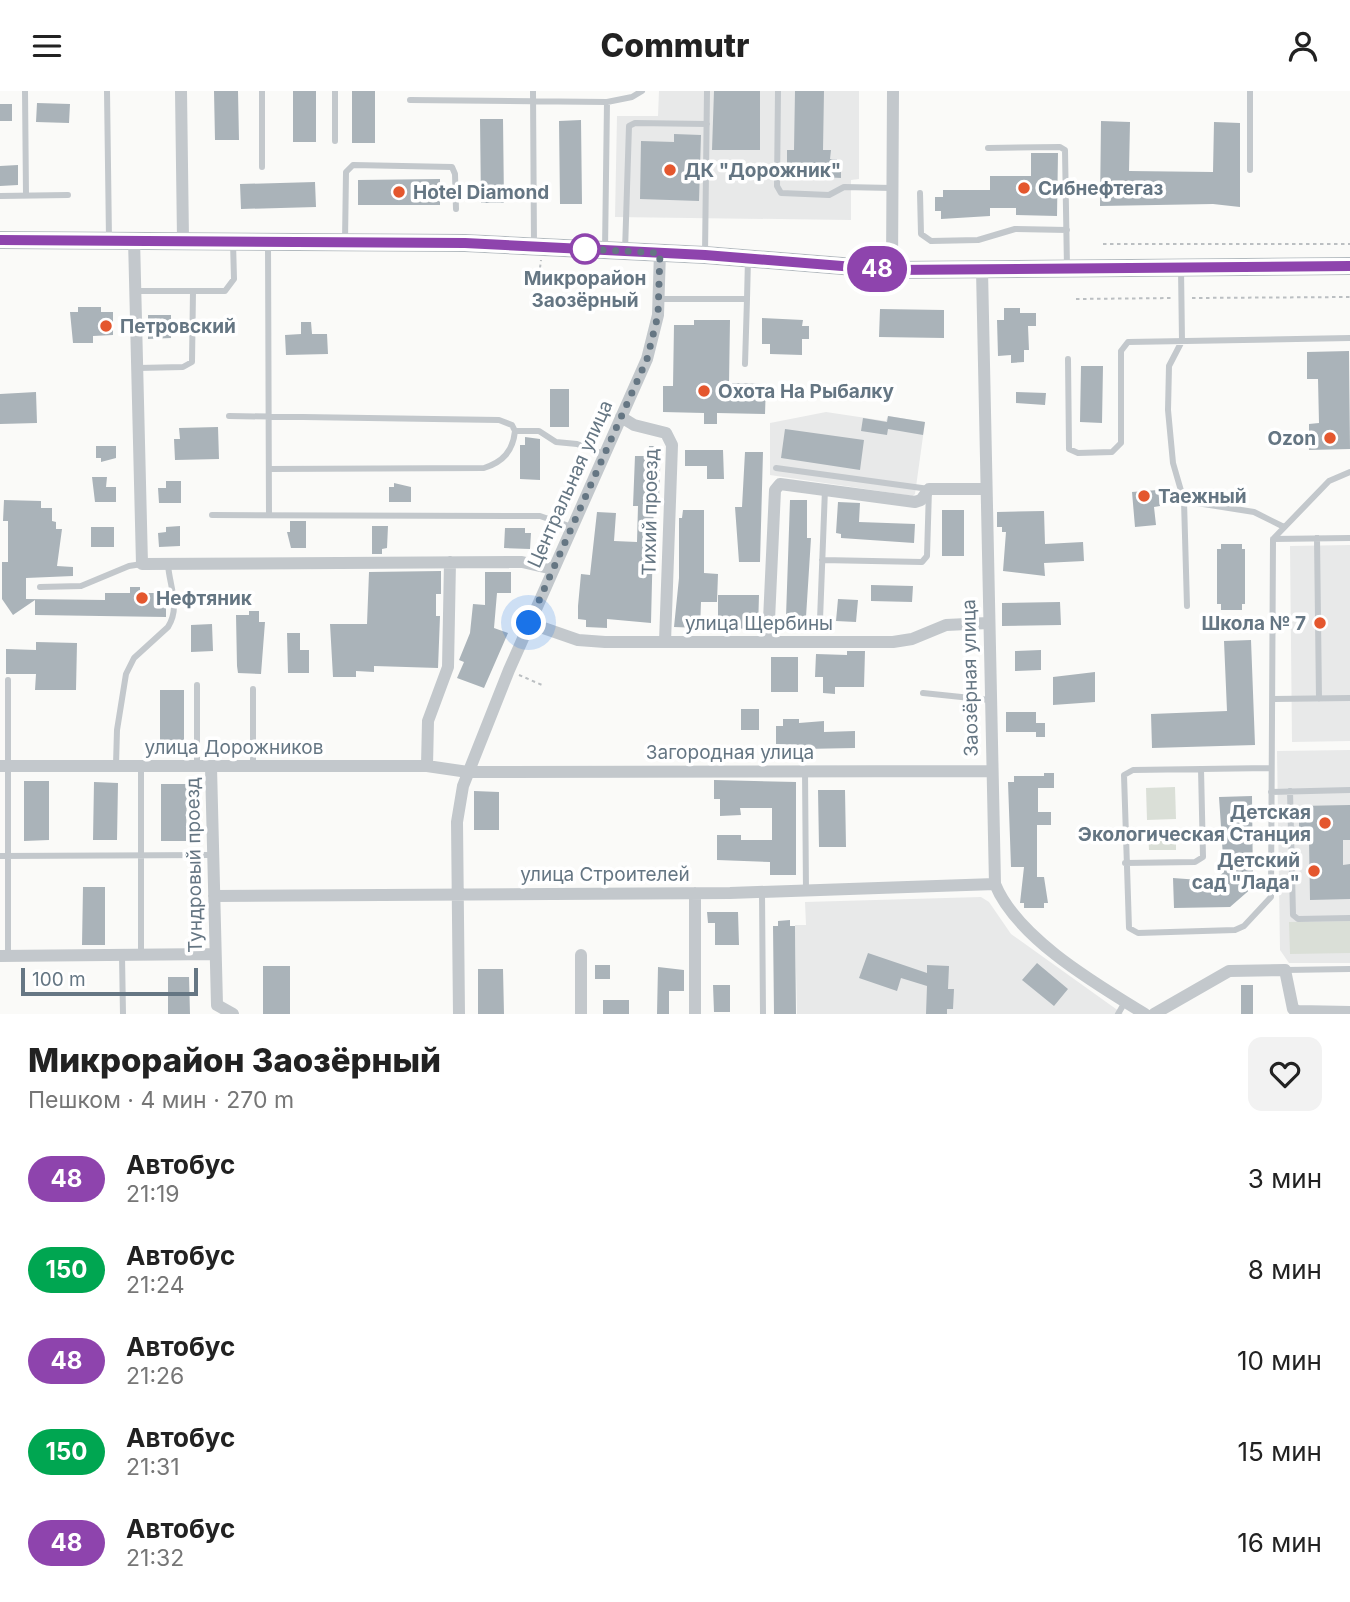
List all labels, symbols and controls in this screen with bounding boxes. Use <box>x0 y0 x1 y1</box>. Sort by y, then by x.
text: Commutr <box>601 26 749 65</box>
icon: menu <box>28 27 66 65</box>
icon: person <box>1284 27 1322 65</box>
place label: ДК "Дорожник" <box>684 159 841 182</box>
marker: ДК "Дорожник" <box>662 162 678 178</box>
place label: Сибнефтегаз <box>1038 177 1164 200</box>
marker: Сибнефтегаз <box>1016 180 1032 196</box>
place label: Hotel Diamond <box>413 181 549 204</box>
marker: Hotel Diamond <box>391 184 407 200</box>
marker: Микрорайон Заозёрный <box>570 234 600 264</box>
line badge: 48 <box>846 246 908 292</box>
text: 48 <box>861 254 893 283</box>
place label: Микрорайон Заозёрный <box>524 267 646 312</box>
place label: Петровский <box>120 315 236 338</box>
marker: Петровский <box>98 318 114 334</box>
place label: Охота На Рыбалку <box>718 380 895 403</box>
marker: Охота На Рыбалку <box>696 383 712 399</box>
street label: Центральная улица <box>523 397 617 571</box>
place label: Ozon <box>1267 427 1316 450</box>
marker: Ozon <box>1322 430 1338 446</box>
street label: Тихий проезд <box>637 448 663 576</box>
place label: Таежный <box>1158 485 1247 508</box>
marker: Таежный <box>1136 488 1152 504</box>
place label: Нефтяник <box>156 587 252 610</box>
marker: Нефтяник <box>134 590 150 606</box>
street label: Заозёрная улица <box>957 599 983 757</box>
your location <box>511 605 546 640</box>
street label: улица Щербины <box>685 612 833 635</box>
place label: Школа № 7 <box>1201 612 1306 635</box>
marker: Школа № 7 <box>1312 615 1328 631</box>
street label: улица Дорожников <box>145 736 323 759</box>
street label: Загородная улица <box>646 741 814 764</box>
street label: Тундровый проезд <box>181 777 207 953</box>
place label: Детская Экологическая Станция <box>1078 801 1311 846</box>
marker: Детская Экологическая Станция <box>1317 815 1333 831</box>
place label: Детский сад "Лада" <box>1192 849 1300 894</box>
street label: улица Строителей <box>520 863 690 886</box>
marker: Детский сад "Лада" <box>1306 863 1322 879</box>
scale bar <box>21 965 198 997</box>
text: 100 m <box>32 968 86 991</box>
button: heart <box>1248 1037 1322 1111</box>
text: Микрорайон Заозёрный <box>28 1040 441 1080</box>
text: Пешком · 4 мин · 270 m <box>28 1086 294 1114</box>
text: Автобус <box>126 1149 235 1180</box>
text: 3 мин <box>1248 1163 1322 1194</box>
text: 48 <box>51 1164 82 1193</box>
text: 21:19 <box>126 1180 180 1208</box>
text: Автобус <box>126 1240 235 1271</box>
text: 8 мин <box>1248 1254 1322 1285</box>
text: 150 <box>46 1255 87 1284</box>
text: 21:24 <box>126 1271 185 1299</box>
text: Автобус <box>126 1331 235 1362</box>
text: 10 мин <box>1237 1345 1322 1376</box>
text: 48 <box>51 1346 82 1375</box>
text: 21:26 <box>126 1362 184 1390</box>
text: Автобус <box>126 1422 235 1453</box>
text: 15 мин <box>1238 1436 1322 1467</box>
text: 150 <box>46 1437 87 1466</box>
text: 21:31 <box>126 1453 180 1481</box>
text: Автобус <box>126 1513 235 1544</box>
text: 16 мин <box>1237 1527 1322 1558</box>
text: 48 <box>51 1528 82 1557</box>
text: 21:32 <box>126 1544 184 1572</box>

